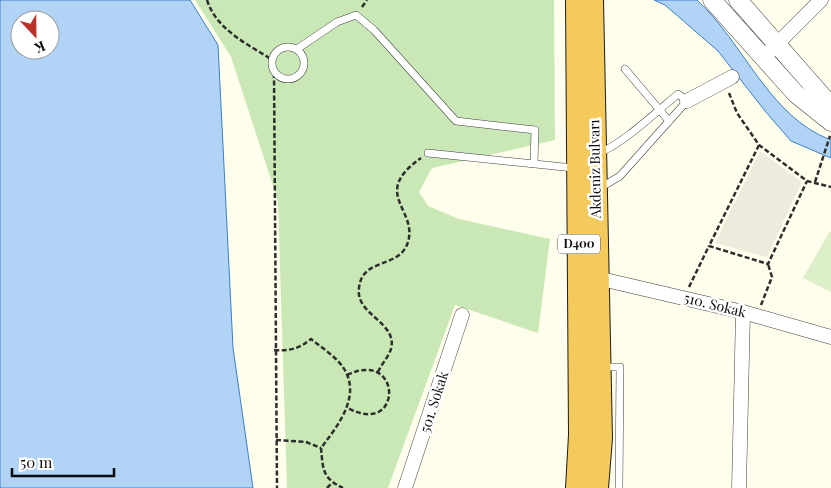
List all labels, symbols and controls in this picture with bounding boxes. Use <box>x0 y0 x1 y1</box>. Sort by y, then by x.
north arrow <box>10 10 60 60</box>
text: K <box>31 37 48 59</box>
street label: Akdeniz Bulvarı <box>584 119 605 220</box>
road number: D400 <box>558 234 600 253</box>
street label: 510. Sokak <box>682 288 749 322</box>
street label: 501. Sokak <box>415 368 452 435</box>
scale bar <box>12 446 115 478</box>
text: 50 m <box>20 452 53 472</box>

